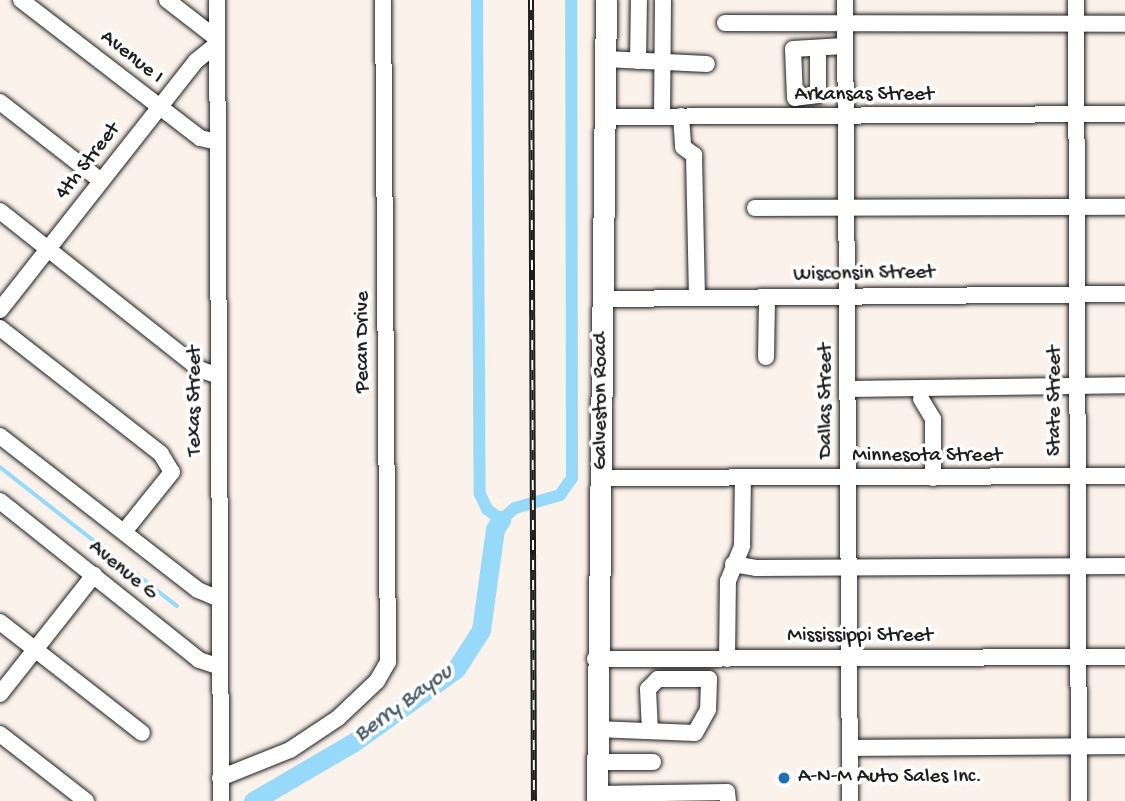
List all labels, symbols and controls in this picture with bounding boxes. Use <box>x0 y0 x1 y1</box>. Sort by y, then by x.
street label: Avenue I <box>94 26 168 90</box>
street label: Arkansas Street <box>795 83 933 109</box>
street label: 4th Street <box>51 118 127 206</box>
street label: Wisconsin Street <box>793 261 935 289</box>
street label: Pecan Drive <box>351 291 377 393</box>
street label: Galveston Road <box>589 332 615 470</box>
street label: Dallas Street <box>814 344 840 458</box>
street label: Texas Street <box>183 346 209 456</box>
street label: State Street <box>1043 346 1069 456</box>
street label: Minnesota Street <box>852 444 1002 470</box>
street label: Avenue G <box>82 536 162 606</box>
street label: Mississippi Street <box>787 624 933 650</box>
water label: Berry Bayou <box>349 659 459 749</box>
place label: A-N-M Auto Sales Inc. <box>798 765 982 791</box>
marker: A-N-M Auto Sales Inc. <box>776 770 792 786</box>

